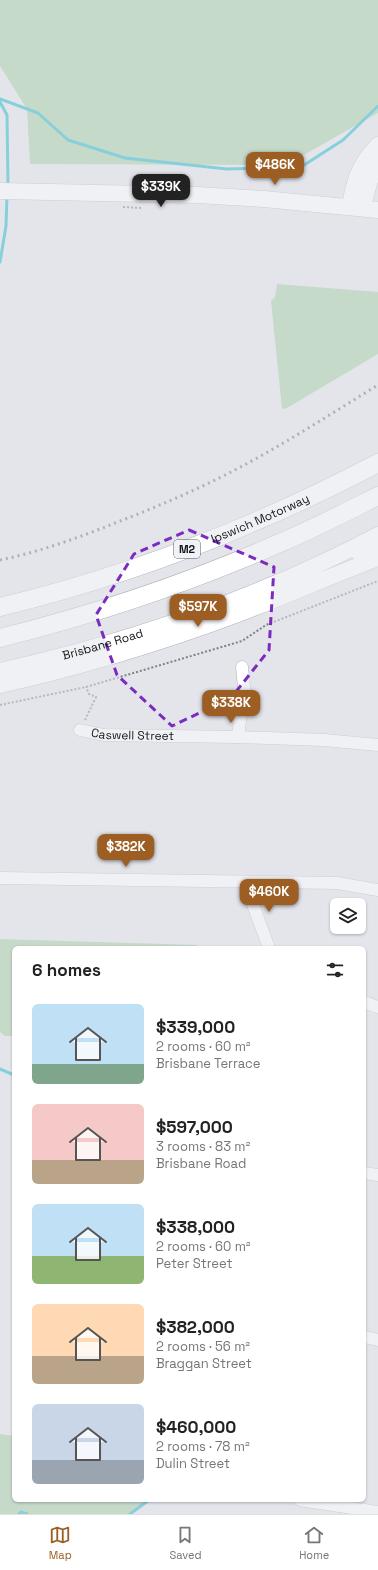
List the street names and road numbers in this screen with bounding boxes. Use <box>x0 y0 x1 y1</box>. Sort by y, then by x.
street label: Ipswich Motorway <box>209 490 312 547</box>
road number: M2 <box>174 540 200 558</box>
street label: Brisbane Road <box>60 625 145 664</box>
street label: Caswell Street <box>90 725 174 744</box>

